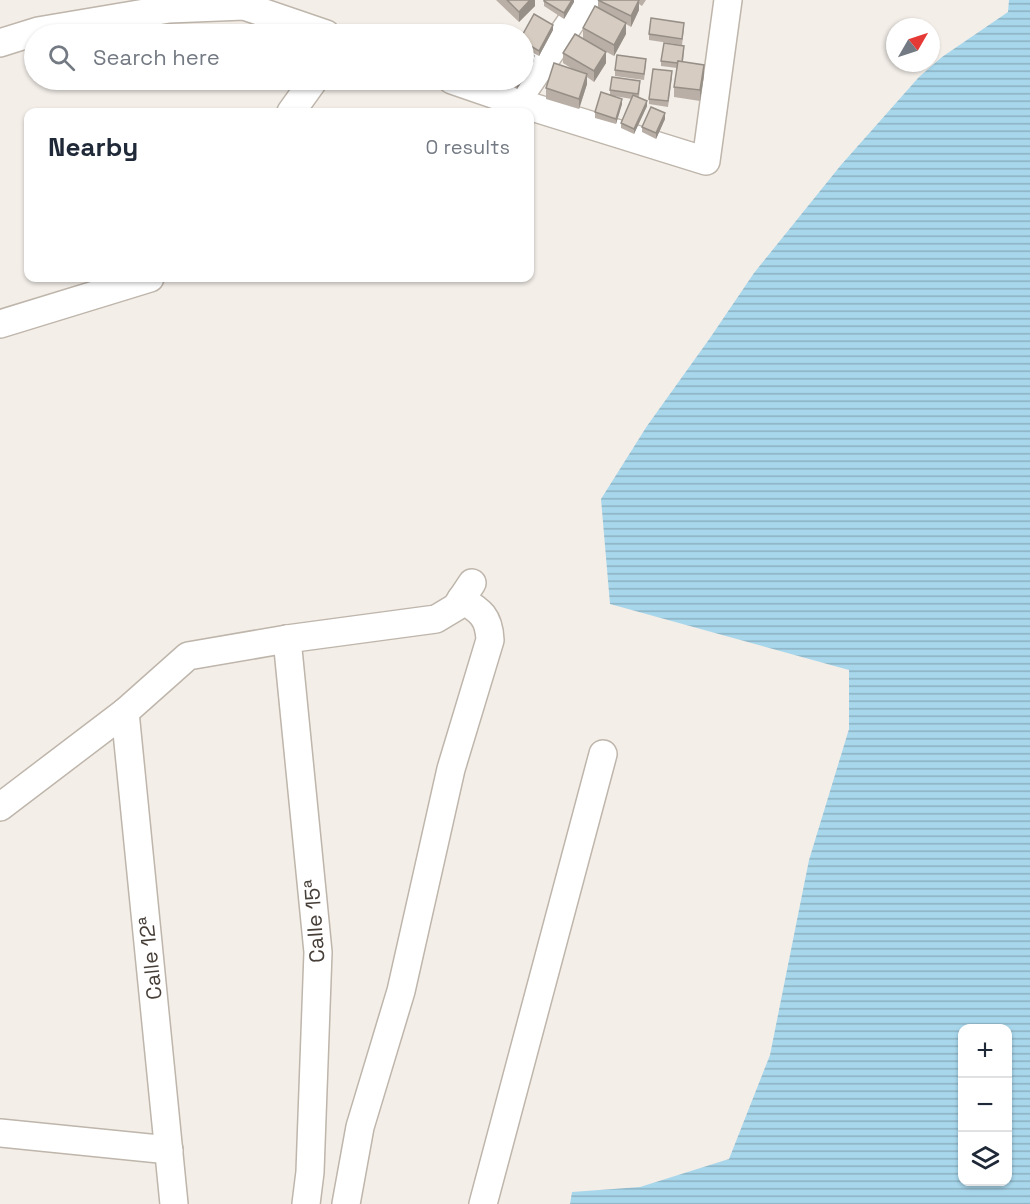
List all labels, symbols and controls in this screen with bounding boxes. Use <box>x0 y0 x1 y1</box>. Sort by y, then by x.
north arrow <box>886 18 940 72</box>
search box <box>24 24 534 90</box>
icon: search <box>45 41 78 74</box>
text: Search here <box>93 43 220 71</box>
text: Nearby <box>48 130 138 164</box>
text: 0 results <box>426 134 510 160</box>
street label: Calle 15ª <box>298 878 330 964</box>
street label: Calle 12ª <box>132 915 168 1001</box>
map controls <box>958 1024 1012 1186</box>
button: + <box>958 1024 1012 1078</box>
button: − <box>958 1078 1012 1132</box>
button: layers <box>958 1132 1012 1186</box>

